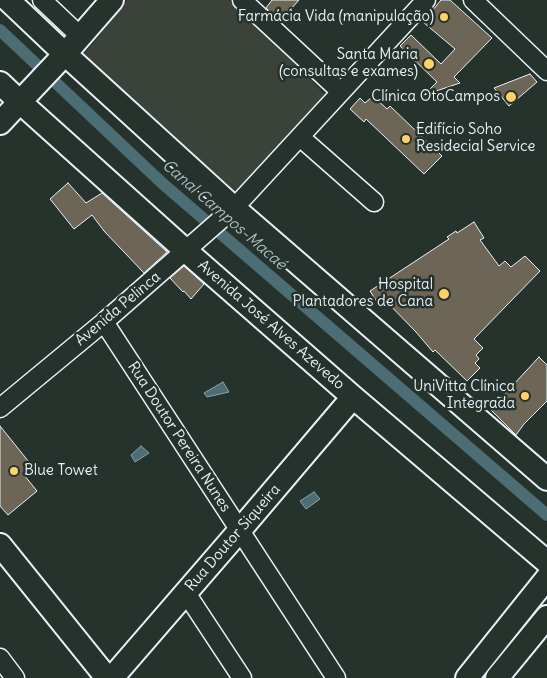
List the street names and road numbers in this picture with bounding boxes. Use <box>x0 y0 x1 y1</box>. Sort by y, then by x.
street label: Avenida José Alves Azevedo <box>194 256 348 394</box>
street label: Avenida Pelinca <box>72 268 164 350</box>
street label: Rua Doutor Pereira Nunes <box>124 358 234 516</box>
street label: Rua Doutor Siqueira <box>182 481 284 595</box>

